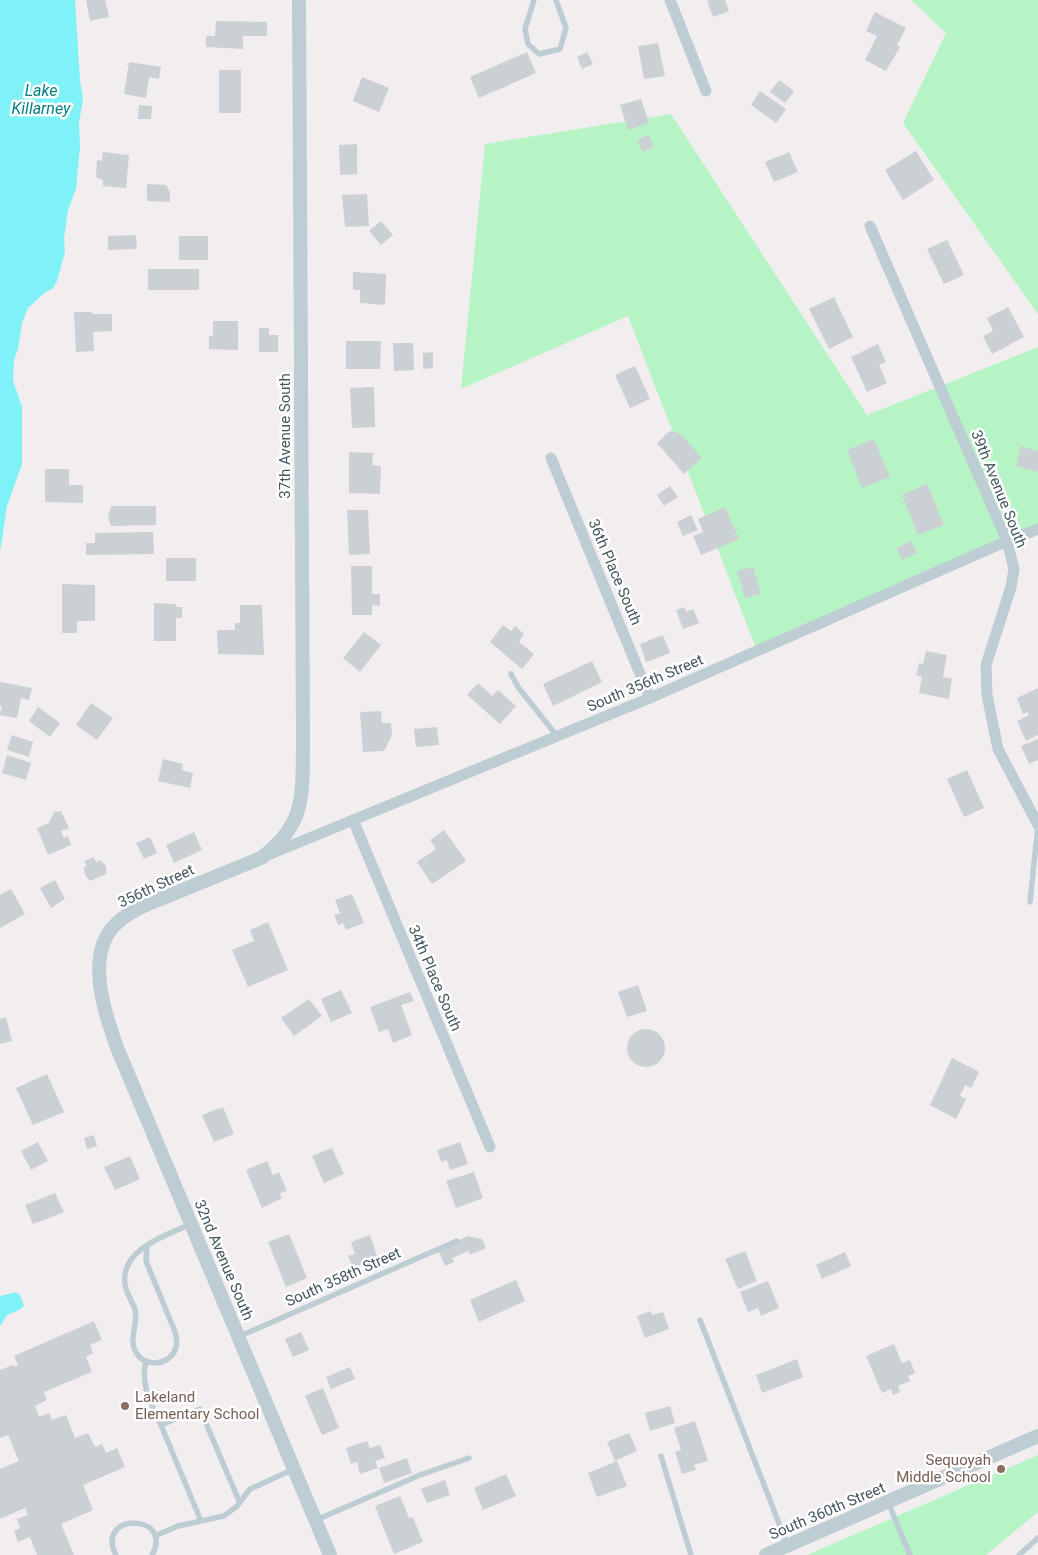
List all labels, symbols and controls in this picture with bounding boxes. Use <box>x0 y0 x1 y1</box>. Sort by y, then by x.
water label: Lake Killarney <box>12 81 71 118</box>
street label: 37th Avenue South <box>276 373 294 499</box>
street label: 39th Avenue South <box>967 427 1031 551</box>
street label: 36th Place South <box>585 516 645 628</box>
street label: South 356th Street <box>584 650 706 716</box>
street label: 356th Street <box>115 861 197 911</box>
street label: 34th Place South <box>405 922 465 1034</box>
street label: 32nd Avenue South <box>191 1197 257 1323</box>
street label: South 358th Street <box>283 1243 404 1311</box>
place label: Lakeland Elementary School <box>135 1388 259 1423</box>
marker: Lakeland Elementary School <box>119 1400 131 1412</box>
place label: Sequoyah Middle School <box>896 1451 991 1486</box>
marker: Sequoyah Middle School <box>995 1463 1007 1475</box>
street label: South 360th Street <box>766 1478 888 1544</box>

